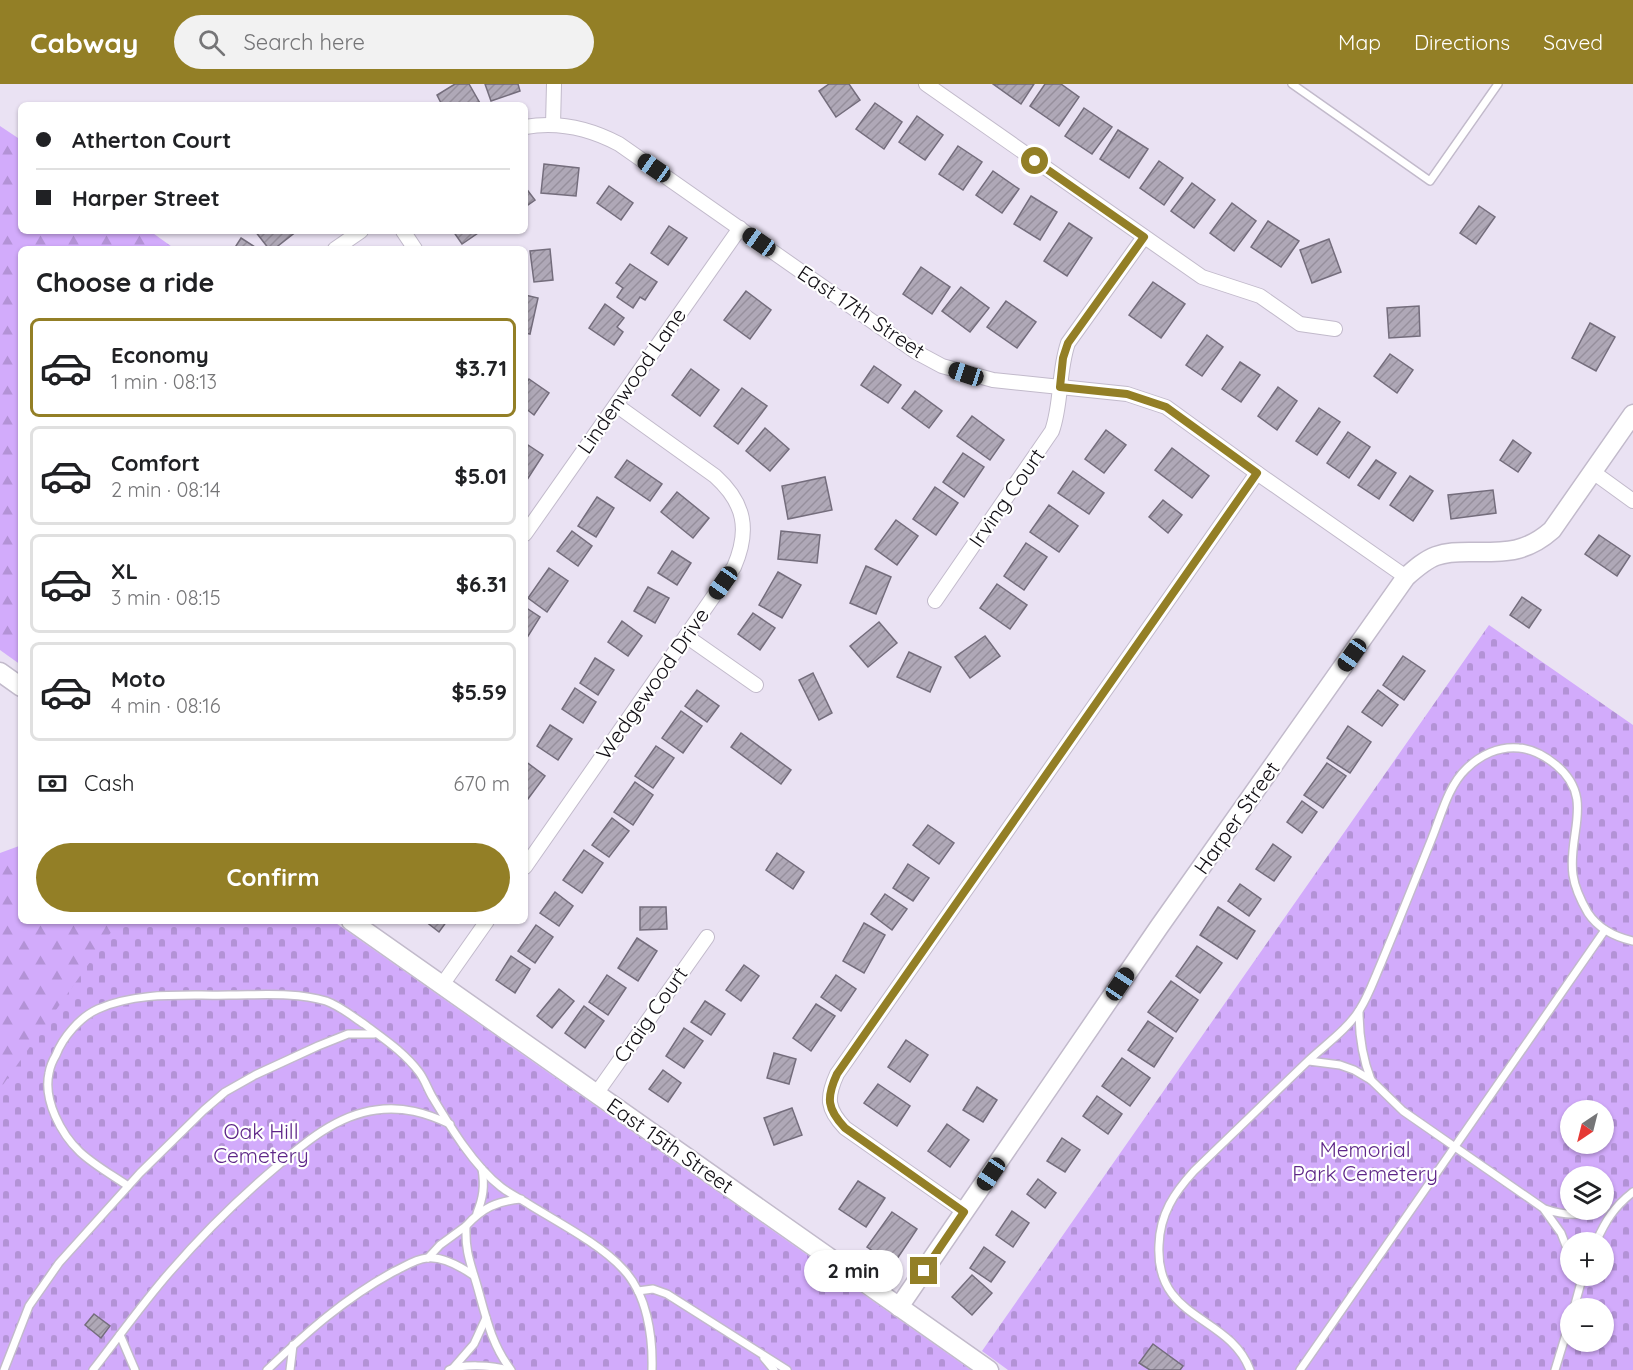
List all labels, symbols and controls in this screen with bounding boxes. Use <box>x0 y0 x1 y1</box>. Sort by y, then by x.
search box <box>174 15 594 69</box>
text: Cabway <box>30 25 138 60</box>
icon: search <box>195 26 228 59</box>
text: Search here <box>243 28 365 56</box>
text: Map <box>1338 29 1381 55</box>
text: Directions <box>1414 29 1510 55</box>
text: Saved <box>1543 29 1603 55</box>
text: Atherton Court <box>72 126 231 154</box>
route start <box>1021 147 1048 174</box>
car <box>634 150 674 186</box>
text: Harper Street <box>72 184 220 212</box>
car <box>739 224 779 260</box>
street label: East 17th Street <box>793 259 930 363</box>
text: Choose a ride <box>36 265 214 299</box>
street label: Lindenwood Lane <box>571 302 691 458</box>
icon: car <box>39 341 93 395</box>
text: Economy <box>111 341 209 369</box>
text: $3.71 <box>455 354 507 382</box>
car <box>946 360 986 388</box>
text: 1 min · 08:13 <box>111 369 217 394</box>
street label: Irving Court <box>963 443 1050 552</box>
icon: car <box>39 449 93 503</box>
text: Comfort <box>111 449 200 477</box>
text: $5.01 <box>455 462 507 490</box>
text: 2 min · 08:14 <box>111 477 221 502</box>
icon: car <box>39 557 93 611</box>
text: XL <box>111 557 138 585</box>
car <box>705 563 741 603</box>
text: $6.31 <box>456 570 507 598</box>
text: 3 min · 08:15 <box>111 585 221 610</box>
street label: Wedgewood Drive <box>590 603 714 764</box>
car <box>1334 635 1370 675</box>
icon: car <box>39 665 93 719</box>
text: Moto <box>111 665 165 693</box>
text: $5.59 <box>451 678 507 706</box>
text: 4 min · 08:16 <box>111 693 221 718</box>
street label: Harper Street <box>1188 756 1285 879</box>
icon: cash <box>36 767 69 800</box>
text: Cash <box>84 769 135 797</box>
text: 670 m <box>453 771 510 796</box>
button: Confirm <box>36 843 510 912</box>
street label: Craig Court <box>608 961 693 1067</box>
car <box>1102 964 1138 1004</box>
street label: East 15th Street <box>602 1092 739 1198</box>
north arrow <box>1560 1100 1614 1154</box>
map controls <box>1560 1100 1614 1352</box>
park label: Oak Hill Cemetery <box>213 1118 309 1168</box>
park label: Memorial Park Cemetery <box>1292 1136 1438 1186</box>
car <box>973 1154 1009 1194</box>
button: layers <box>1560 1166 1614 1220</box>
button: + <box>1560 1232 1614 1286</box>
callout: 2 min <box>804 1250 903 1292</box>
route end <box>910 1257 937 1284</box>
text: 2 min <box>827 1258 880 1283</box>
button: − <box>1560 1298 1614 1352</box>

